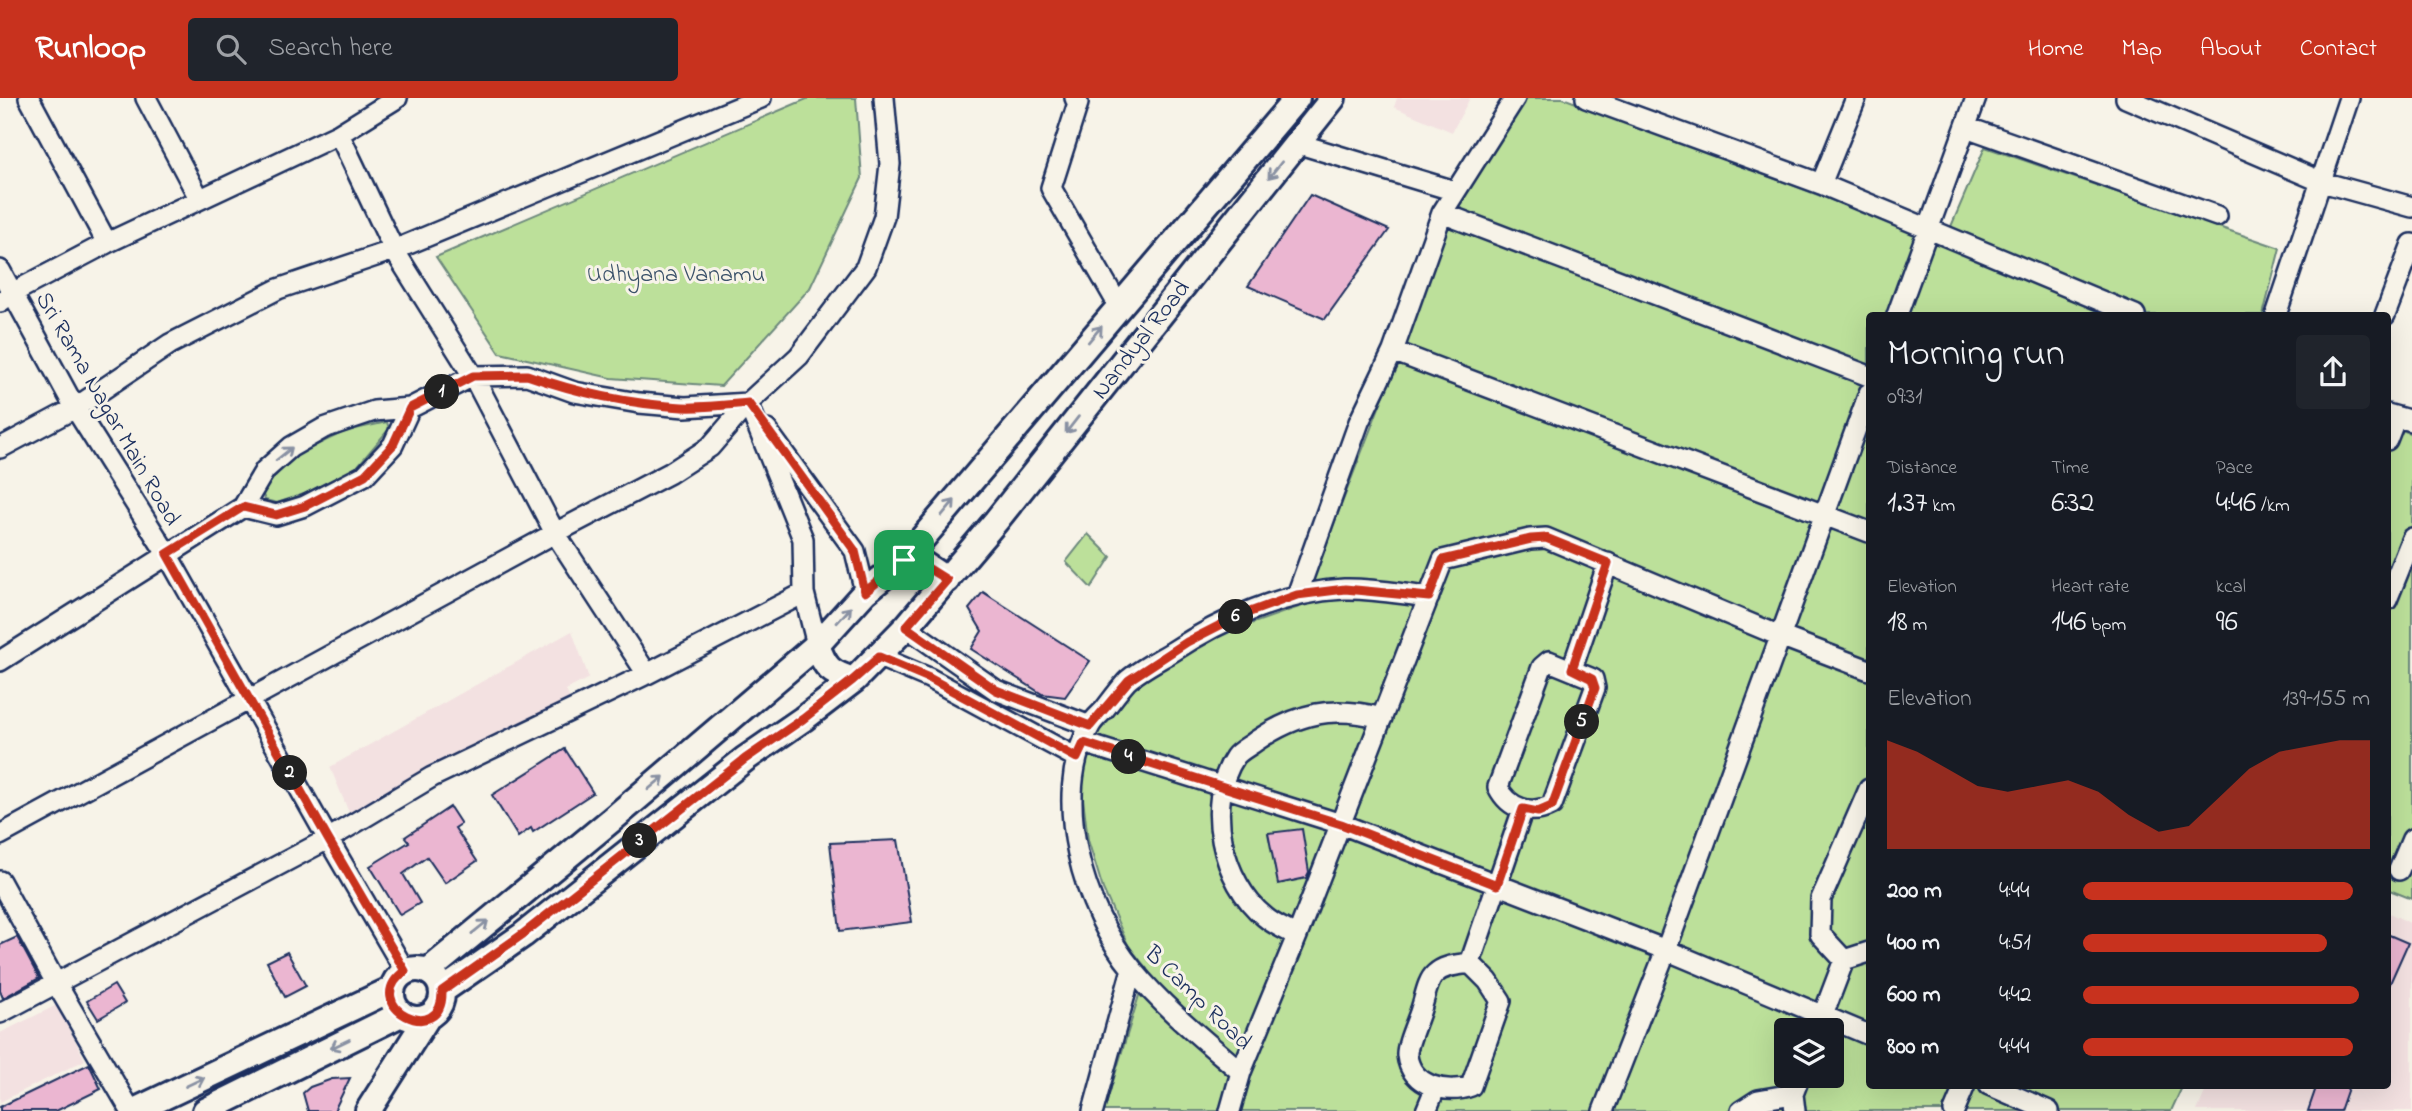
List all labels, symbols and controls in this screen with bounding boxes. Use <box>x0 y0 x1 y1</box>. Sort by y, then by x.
search box <box>188 18 678 81</box>
text: Runloop <box>35 25 146 73</box>
icon: search <box>212 30 250 68</box>
text: Search here <box>268 30 393 68</box>
text: Home <box>2028 32 2084 67</box>
text: Map <box>2122 32 2162 67</box>
text: About <box>2200 32 2262 67</box>
text: Contact <box>2300 32 2377 67</box>
one-way arrow <box>1267 161 1282 179</box>
park label: Udhyana Vanamu <box>587 258 765 294</box>
street label: Nandyal Road <box>1084 273 1201 408</box>
street label: Sri Rama Nagar Main Road <box>25 286 189 533</box>
one-way arrow <box>1087 326 1103 344</box>
text: Morning run <box>1887 327 2065 383</box>
button: share <box>2296 335 2370 409</box>
pin: 1 <box>424 374 460 410</box>
text: 1 <box>438 378 445 405</box>
text: 09:31 <box>1887 381 1923 414</box>
one-way arrow <box>1064 415 1079 433</box>
one-way arrow <box>275 446 293 461</box>
text: Distance <box>1887 455 1957 482</box>
text: Time <box>2051 455 2089 482</box>
text: Pace <box>2216 455 2253 482</box>
text: 1.37 <box>1887 482 1927 526</box>
text: 6:32 <box>2051 482 2094 526</box>
text: 4:46 <box>2216 482 2256 526</box>
text: km <box>1927 493 1955 520</box>
text: /km <box>2256 493 2290 520</box>
one-way arrow <box>940 500 956 518</box>
pin <box>874 530 934 590</box>
icon: arrive <box>885 541 923 579</box>
text: Elevation <box>1887 574 1957 601</box>
text: Heart rate <box>2051 574 2129 601</box>
text: kcal <box>2216 574 2246 601</box>
pin: 6 <box>1218 600 1254 634</box>
text: 18 <box>1887 601 1908 645</box>
text: 146 <box>2051 601 2086 645</box>
text: 96 <box>2216 601 2238 645</box>
text: 6 <box>1231 603 1240 630</box>
one-way arrow <box>836 607 852 625</box>
text: m <box>1908 612 1927 639</box>
text: bpm <box>2086 612 2126 639</box>
text: Elevation <box>1887 683 1972 716</box>
text: 139–155 m <box>2282 683 2370 716</box>
pin: 5 <box>1564 704 1600 740</box>
text: 5 <box>1576 708 1587 735</box>
pin: 4 <box>1112 740 1146 774</box>
text: 4 <box>1125 743 1132 770</box>
pin: 2 <box>272 756 308 790</box>
text: 2 <box>285 759 294 786</box>
one-way arrow <box>646 775 664 790</box>
pin: 3 <box>622 824 658 858</box>
text: 3 <box>636 827 643 854</box>
text: 200 m <box>1887 875 1942 908</box>
text: 4:44 <box>1999 875 2029 908</box>
one-way arrow <box>471 920 489 935</box>
text: 400 m <box>1887 927 1940 960</box>
text: 4:51 <box>1999 927 2031 960</box>
street label: B Camp Road <box>1135 938 1259 1060</box>
text: 600 m <box>1887 979 1941 1012</box>
text: 4:42 <box>1999 979 2031 1012</box>
map controls <box>1774 1018 1844 1088</box>
button: layers <box>1774 1018 1844 1088</box>
text: 800 m <box>1887 1031 1939 1064</box>
text: 4:44 <box>1999 1031 2029 1064</box>
one-way arrow <box>330 1038 351 1052</box>
one-way arrow <box>184 1075 205 1088</box>

